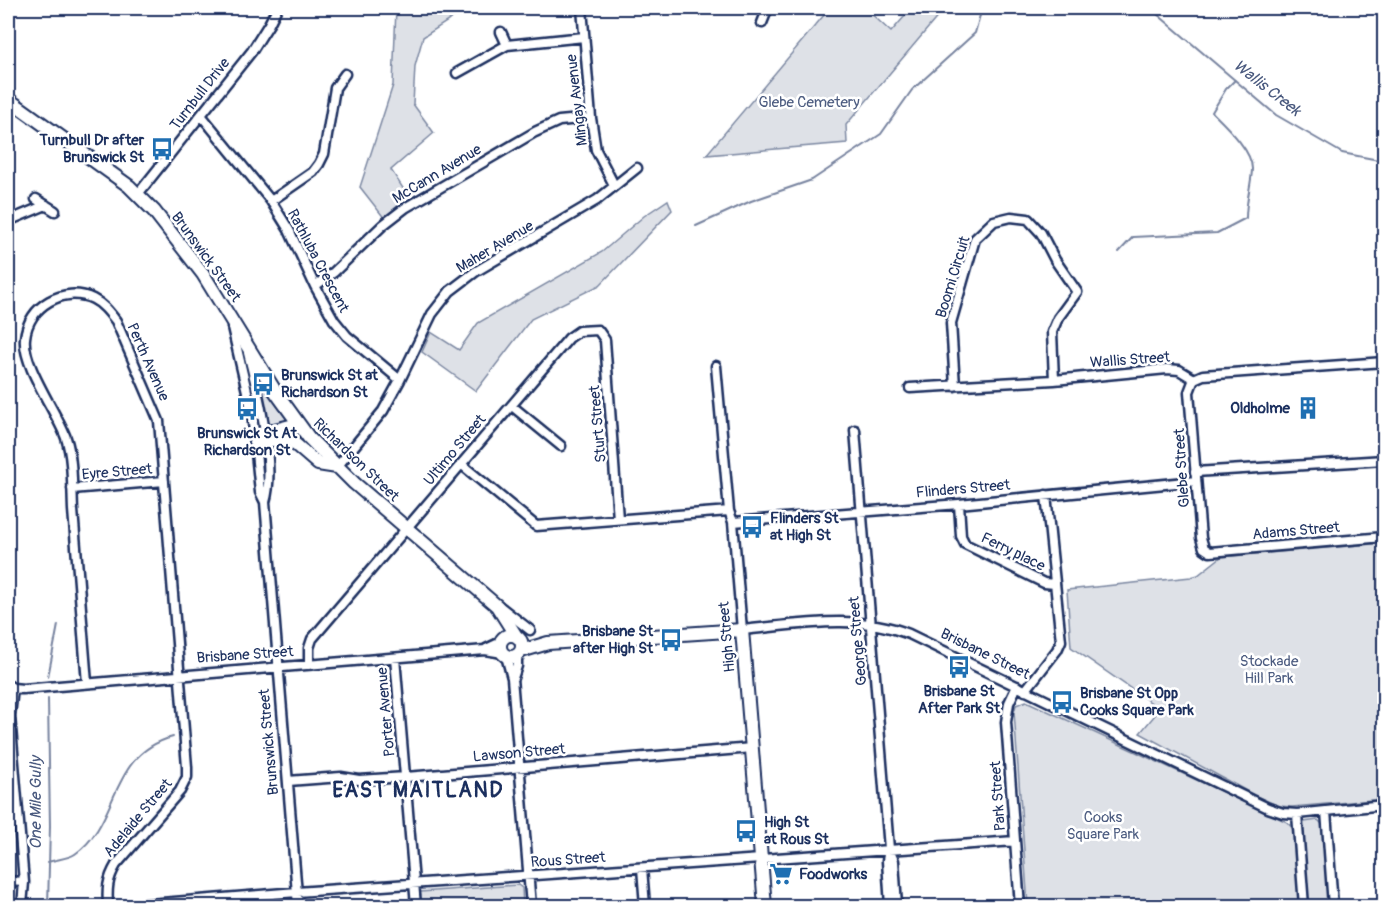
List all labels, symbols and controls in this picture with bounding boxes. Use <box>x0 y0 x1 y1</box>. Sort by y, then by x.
street label: Mingay Avenue <box>562 53 592 147</box>
street label: Turnbull Drive <box>166 54 235 134</box>
water label: Wallis Creek <box>1229 56 1306 121</box>
park label: Glebe Cemetery <box>758 93 860 112</box>
place label: Turnbull Dr after Brunswick St <box>39 131 145 167</box>
bus stop icon: Turnbull Dr after Brunswick St <box>149 136 175 162</box>
street label: McCann Avenue <box>389 140 486 208</box>
street label: Rathluba Crescent <box>283 206 354 317</box>
street label: Brunswick Street <box>167 208 246 307</box>
street label: Maher Avenue <box>453 216 538 278</box>
street label: Boomi Circuit <box>932 233 975 320</box>
street label: Perth Avenue <box>122 320 174 405</box>
street label: Wallis Street <box>1089 348 1172 372</box>
place label: Brunswick St at Richardson St <box>281 366 379 402</box>
bus stop icon: Brunswick St at Richardson St <box>250 371 276 397</box>
street label: Sturt Street <box>585 384 611 464</box>
building icon: Oldholme <box>1295 395 1321 421</box>
bus stop icon: Brunswick St At Richardson St <box>234 396 260 422</box>
place label: Oldholme <box>1230 399 1291 418</box>
street label: Ultimo Street <box>420 410 491 489</box>
street label: Richardson Street <box>309 414 404 507</box>
place label: Brunswick St At Richardson St <box>197 424 298 460</box>
street label: Glebe Street <box>1170 427 1194 508</box>
street label: Eyre Street <box>81 459 154 485</box>
street label: Flinders Street <box>915 475 1012 503</box>
place label: Flinders St at High St <box>770 509 840 545</box>
bus stop icon: Flinders St at High St <box>739 514 765 540</box>
street label: Adams Street <box>1251 518 1342 544</box>
street label: Ferry place <box>978 528 1049 576</box>
street label: George Street <box>845 595 871 686</box>
street label: High Street <box>714 600 740 673</box>
place label: Brisbane St after High St <box>573 622 654 658</box>
street label: Brisbane Street <box>937 624 1034 684</box>
bus stop icon: Brisbane St after High St <box>658 627 684 653</box>
street label: Brisbane Street <box>196 642 295 668</box>
park label: Stockade Hill Park <box>1240 652 1299 688</box>
bus stop icon: Brisbane St After Park St <box>946 654 972 680</box>
street label: Porter Avenue <box>373 666 399 758</box>
place label: Brisbane St After Park St <box>918 682 1001 718</box>
place label: Brisbane St Opp Cooks Square Park <box>1080 684 1195 720</box>
street label: Brunswick Street <box>255 687 283 796</box>
bus stop icon: Brisbane St Opp Cooks Square Park <box>1049 689 1075 715</box>
street label: Lawson Street <box>472 739 567 766</box>
water label: One Mile Gully <box>26 754 46 850</box>
street label: Park Street <box>986 759 1010 832</box>
street label: Adelaide Street <box>100 774 177 861</box>
district label: EAST MAITLAND <box>332 777 504 804</box>
park label: Cooks Square Park <box>1067 808 1140 844</box>
place label: High St at Rous St <box>764 813 830 849</box>
bus stop icon: High St at Rous St <box>733 818 759 844</box>
street label: Rous Street <box>530 848 607 872</box>
supermarket icon: Foodworks <box>768 861 794 887</box>
place label: Foodworks <box>799 865 868 884</box>

